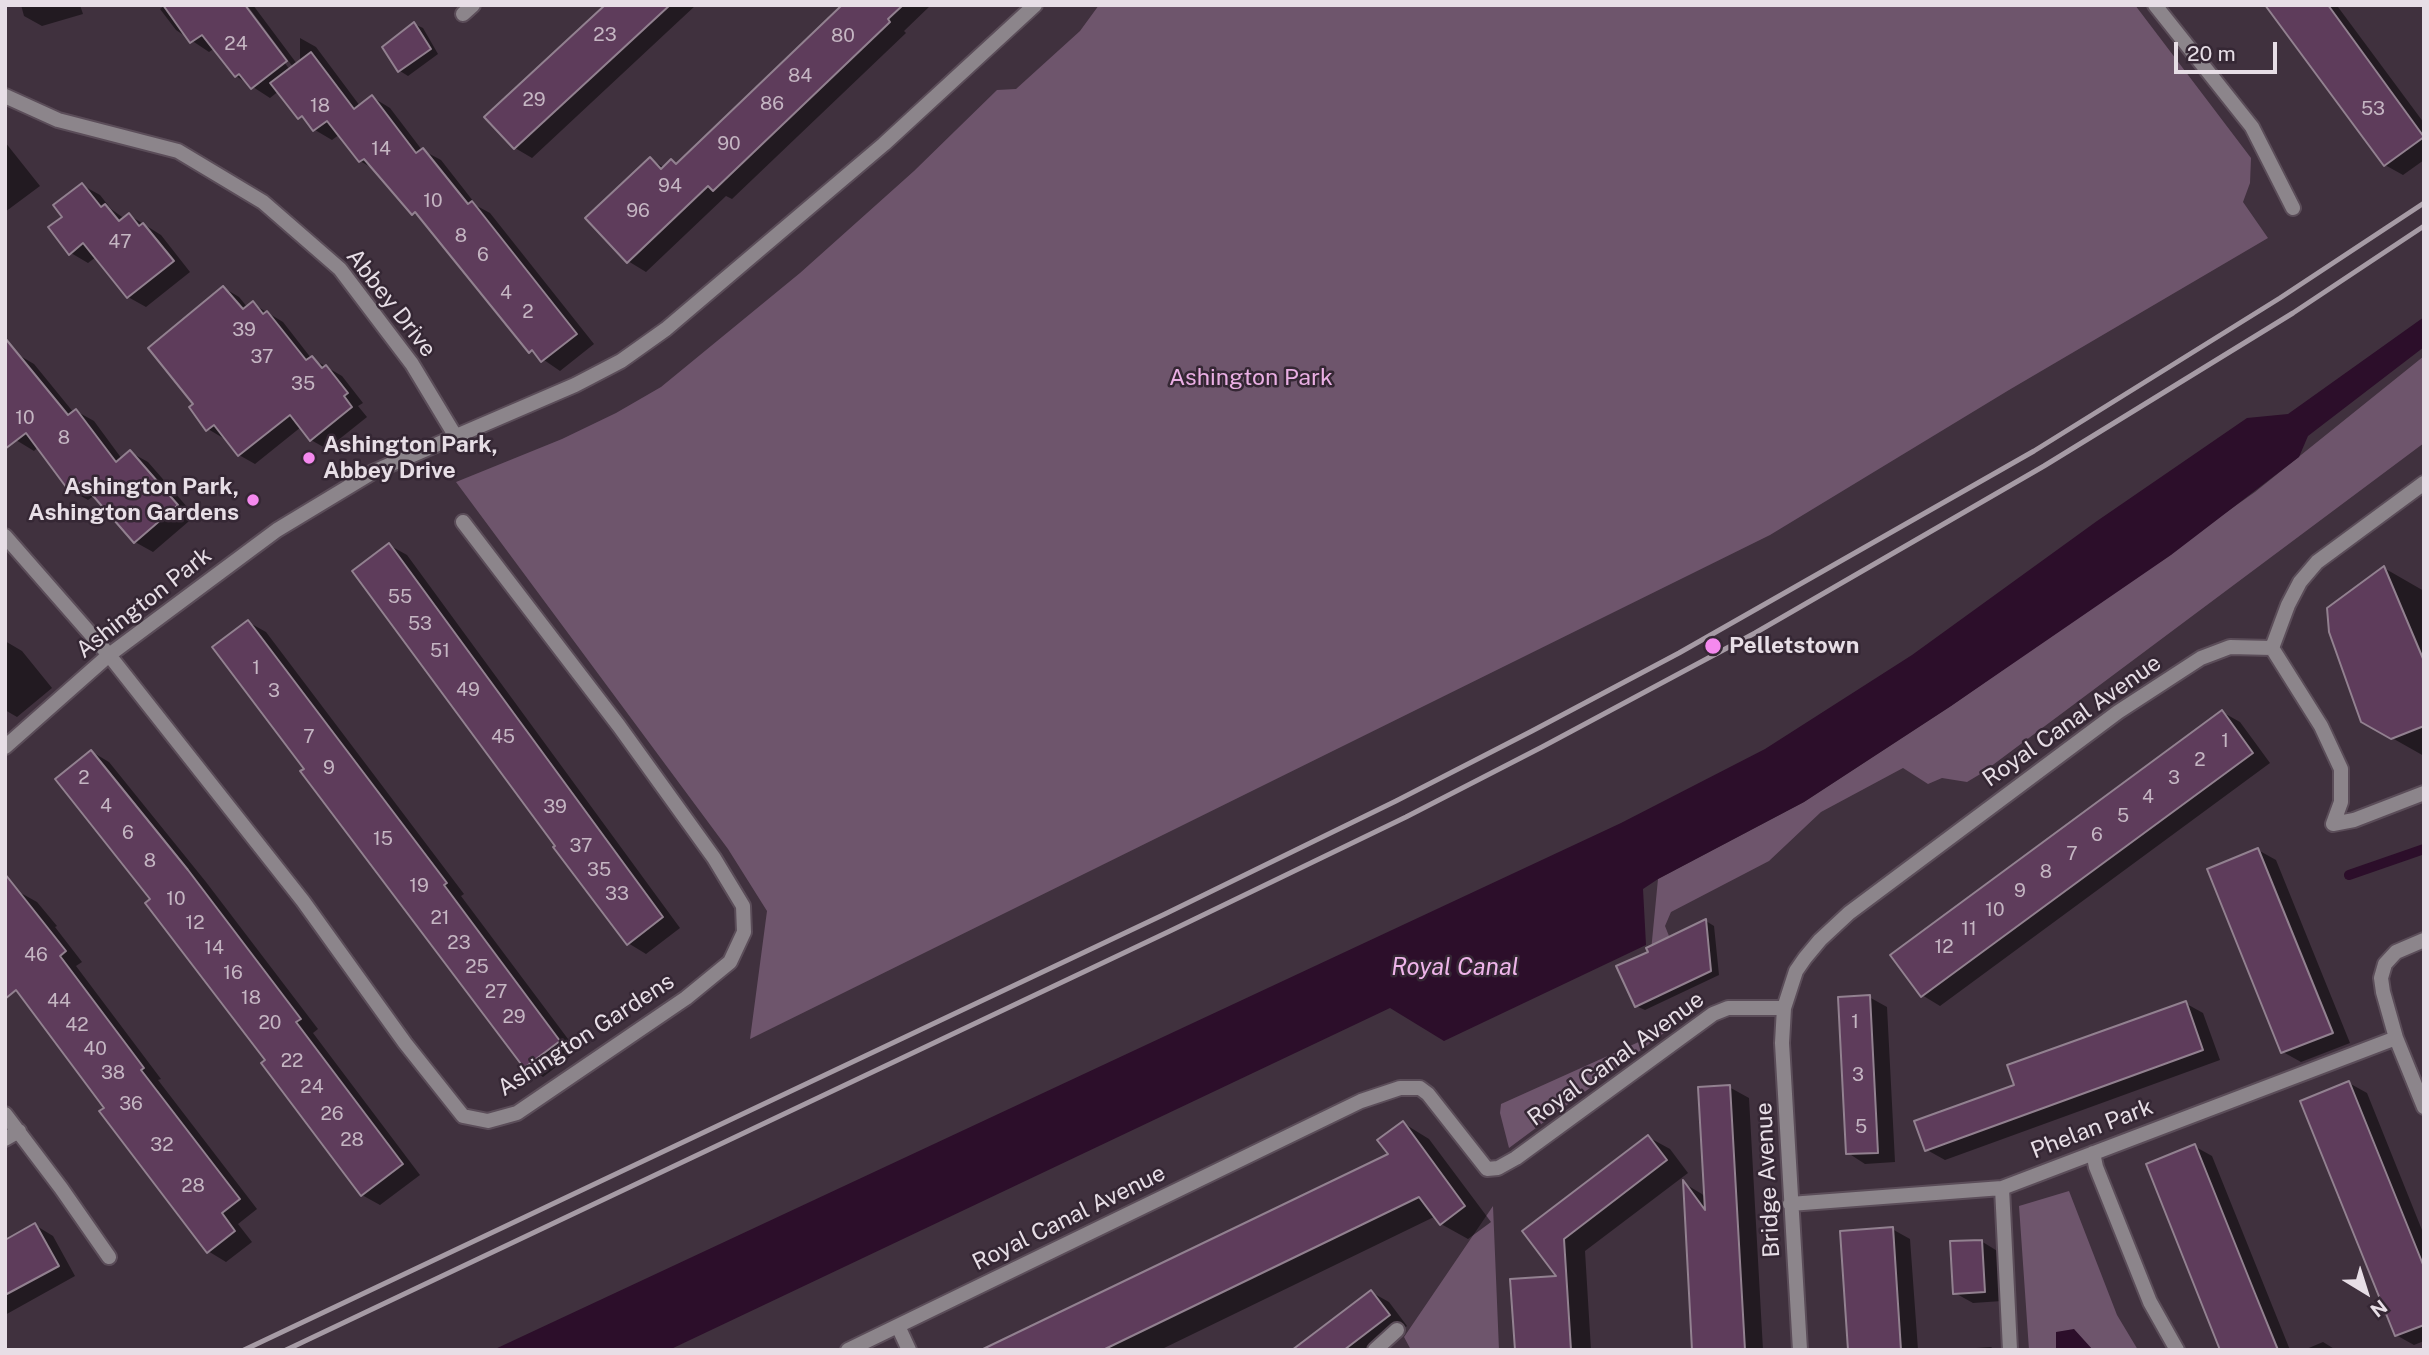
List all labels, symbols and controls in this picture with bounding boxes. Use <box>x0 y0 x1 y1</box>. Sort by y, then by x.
house number: 23 <box>593 24 617 46</box>
house number: 80 <box>831 25 855 47</box>
scale bar <box>2177 28 2280 72</box>
house number: 24 <box>224 33 248 55</box>
text: 20 m <box>2187 41 2236 66</box>
house number: 84 <box>788 65 812 87</box>
house number: 29 <box>522 89 546 111</box>
house number: 86 <box>760 93 784 115</box>
house number: 18 <box>310 95 330 117</box>
house number: 53 <box>2361 98 2385 120</box>
house number: 90 <box>717 133 741 155</box>
house number: 14 <box>371 138 391 160</box>
house number: 94 <box>658 175 682 197</box>
house number: 10 <box>423 190 443 212</box>
house number: 96 <box>626 200 650 222</box>
house number: 8 <box>455 225 467 247</box>
house number: 47 <box>108 231 132 253</box>
street label: Abbey Drive <box>340 243 442 363</box>
house number: 6 <box>477 244 489 266</box>
house number: 4 <box>500 282 512 304</box>
house number: 2 <box>522 301 534 323</box>
house number: 39 <box>232 319 256 341</box>
house number: 37 <box>250 346 274 368</box>
park label: Ashington Park <box>1169 364 1333 392</box>
house number: 35 <box>291 373 315 395</box>
house number: 10 <box>15 407 35 429</box>
house number: 8 <box>58 427 70 449</box>
place label: Ashington Park, Abbey Drive <box>323 431 498 485</box>
marker: Ashington Park, Abbey Drive <box>301 450 317 466</box>
place label: Ashington Park, Ashington Gardens <box>28 473 239 527</box>
marker: Ashington Park, Ashington Gardens <box>245 492 261 508</box>
street label: Ashington Park <box>71 542 217 664</box>
house number: 55 <box>388 586 412 608</box>
house number: 53 <box>408 613 432 635</box>
place label: Pelletstown <box>1729 632 1859 660</box>
marker: Pelletstown <box>1703 636 1723 656</box>
house number: 51 <box>430 640 450 662</box>
street label: Royal Canal Avenue <box>1978 649 2166 793</box>
house number: 1 <box>252 657 260 679</box>
house number: 49 <box>456 679 480 701</box>
house number: 3 <box>268 680 280 702</box>
house number: 7 <box>303 726 315 748</box>
house number: 45 <box>491 726 515 748</box>
house number: 1 <box>2221 730 2229 752</box>
house number: 2 <box>2194 749 2206 771</box>
house number: 9 <box>323 757 335 779</box>
house number: 2 <box>78 767 90 789</box>
house number: 3 <box>2168 767 2180 789</box>
house number: 4 <box>2142 786 2154 808</box>
house number: 4 <box>100 795 112 817</box>
house number: 39 <box>543 796 567 818</box>
house number: 5 <box>2117 805 2129 827</box>
house number: 6 <box>122 822 134 844</box>
house number: 6 <box>2091 824 2103 846</box>
house number: 15 <box>373 828 393 850</box>
house number: 37 <box>569 835 593 857</box>
house number: 7 <box>2066 843 2078 865</box>
house number: 8 <box>144 850 156 872</box>
house number: 35 <box>587 859 611 881</box>
house number: 8 <box>2040 861 2052 883</box>
house number: 19 <box>409 875 429 897</box>
house number: 9 <box>2014 880 2026 902</box>
house number: 33 <box>605 883 629 905</box>
house number: 10 <box>166 888 186 910</box>
house number: 10 <box>1985 899 2005 921</box>
house number: 21 <box>430 907 450 929</box>
house number: 12 <box>185 912 205 934</box>
house number: 11 <box>1961 918 1977 940</box>
house number: 23 <box>447 932 471 954</box>
house number: 12 <box>1934 936 1954 958</box>
house number: 14 <box>204 937 224 959</box>
house number: 46 <box>24 944 48 966</box>
water label: Royal Canal <box>1391 954 1519 982</box>
house number: 25 <box>465 956 489 978</box>
house number: 16 <box>223 962 243 984</box>
street label: Ashington Gardens <box>493 968 679 1102</box>
house number: 27 <box>485 981 507 1003</box>
street label: Royal Canal Avenue <box>1522 986 1710 1132</box>
house number: 18 <box>241 987 261 1009</box>
house number: 44 <box>47 990 71 1012</box>
house number: 29 <box>502 1006 526 1028</box>
house number: 1 <box>1851 1011 1859 1033</box>
house number: 20 <box>259 1012 281 1034</box>
house number: 42 <box>65 1014 89 1036</box>
house number: 40 <box>83 1038 107 1060</box>
house number: 22 <box>281 1050 303 1072</box>
house number: 38 <box>101 1062 125 1084</box>
house number: 3 <box>1852 1064 1864 1086</box>
house number: 24 <box>300 1076 324 1098</box>
house number: 36 <box>119 1093 143 1115</box>
street label: Phelan Park <box>2027 1093 2157 1165</box>
street label: Bridge Avenue <box>1750 1102 1786 1258</box>
house number: 26 <box>320 1103 344 1125</box>
house number: 5 <box>1855 1116 1867 1138</box>
house number: 28 <box>340 1129 364 1151</box>
house number: 32 <box>150 1134 174 1156</box>
street label: Royal Canal Avenue <box>968 1159 1170 1277</box>
house number: 28 <box>181 1175 205 1197</box>
north arrow <box>2331 1257 2401 1327</box>
text: N <box>2366 1295 2392 1322</box>

